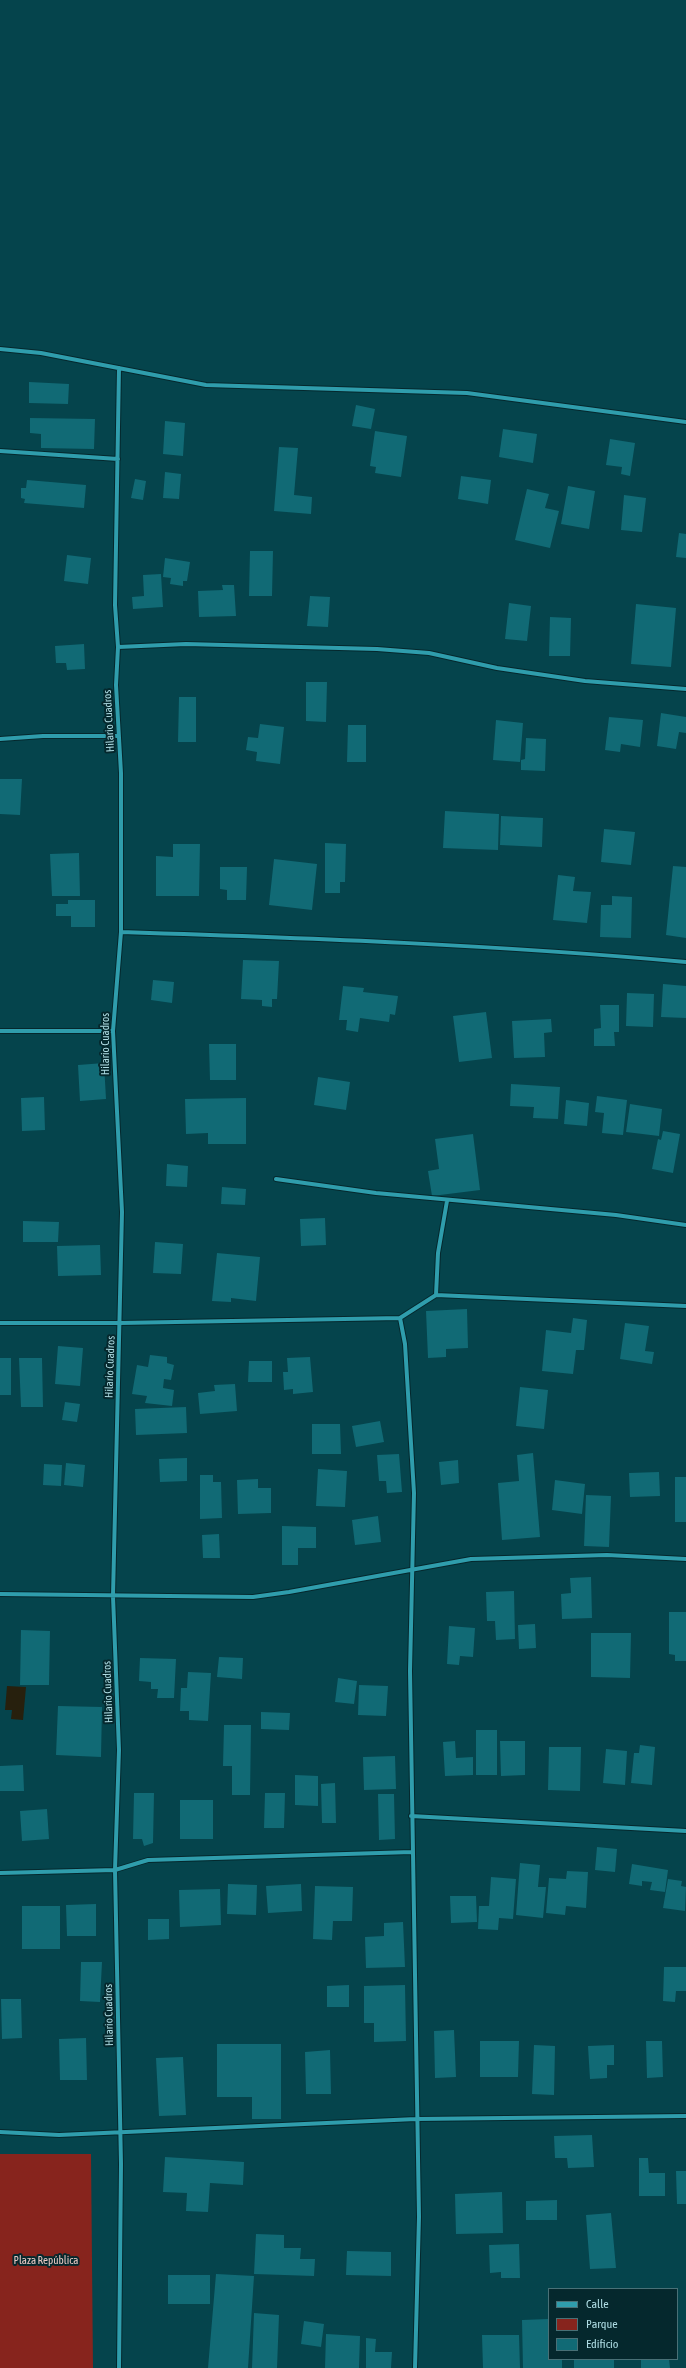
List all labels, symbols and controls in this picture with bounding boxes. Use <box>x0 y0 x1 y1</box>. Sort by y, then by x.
street label: Hilario Cuadros <box>101 690 117 752</box>
street label: Hilario Cuadros <box>99 1013 113 1075</box>
street label: Hilario Cuadros <box>102 1336 118 1398</box>
street label: Hilario Cuadros <box>100 1661 116 1723</box>
street label: Hilario Cuadros <box>102 1984 116 2046</box>
park label: Plaza República <box>14 2254 78 2268</box>
legend <box>548 2288 678 2360</box>
text: Calle <box>586 2297 609 2311</box>
text: Parque <box>586 2317 618 2331</box>
text: Edificio <box>586 2337 618 2351</box>

